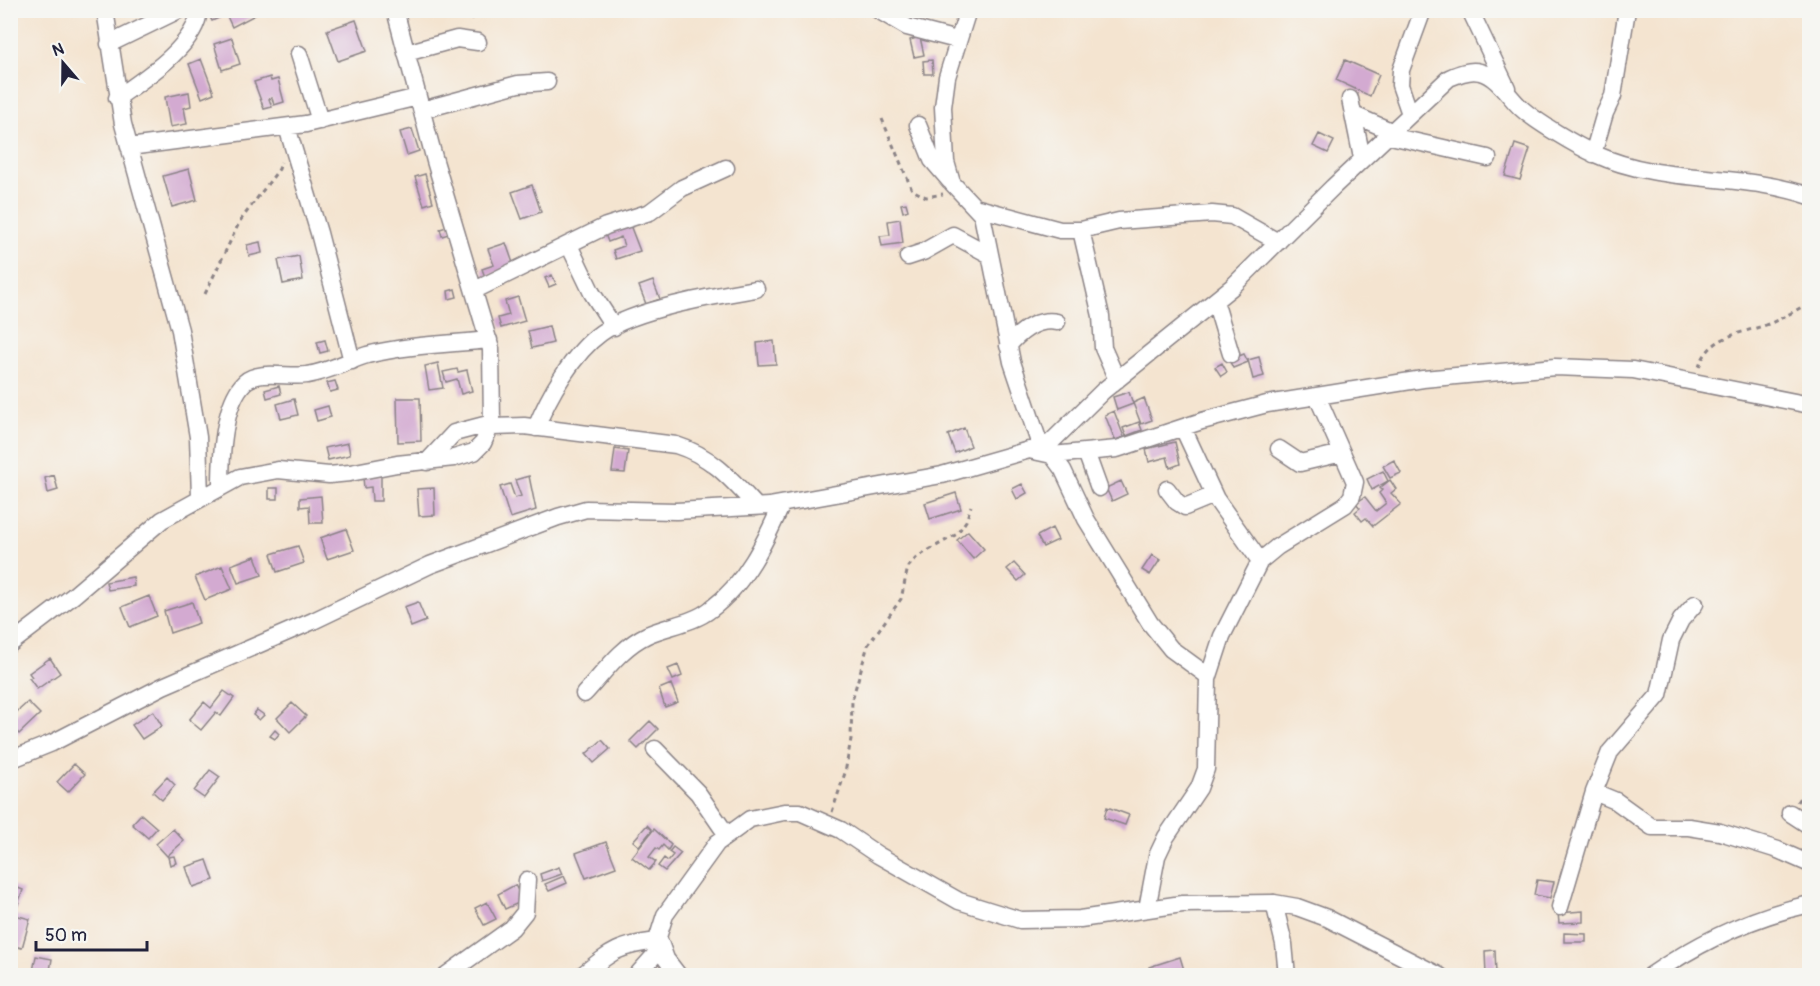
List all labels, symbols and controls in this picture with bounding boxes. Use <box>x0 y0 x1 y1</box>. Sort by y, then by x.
north arrow <box>33 33 93 93</box>
text: N <box>50 39 67 61</box>
scale bar <box>36 914 147 952</box>
text: 50 m <box>45 924 87 947</box>

